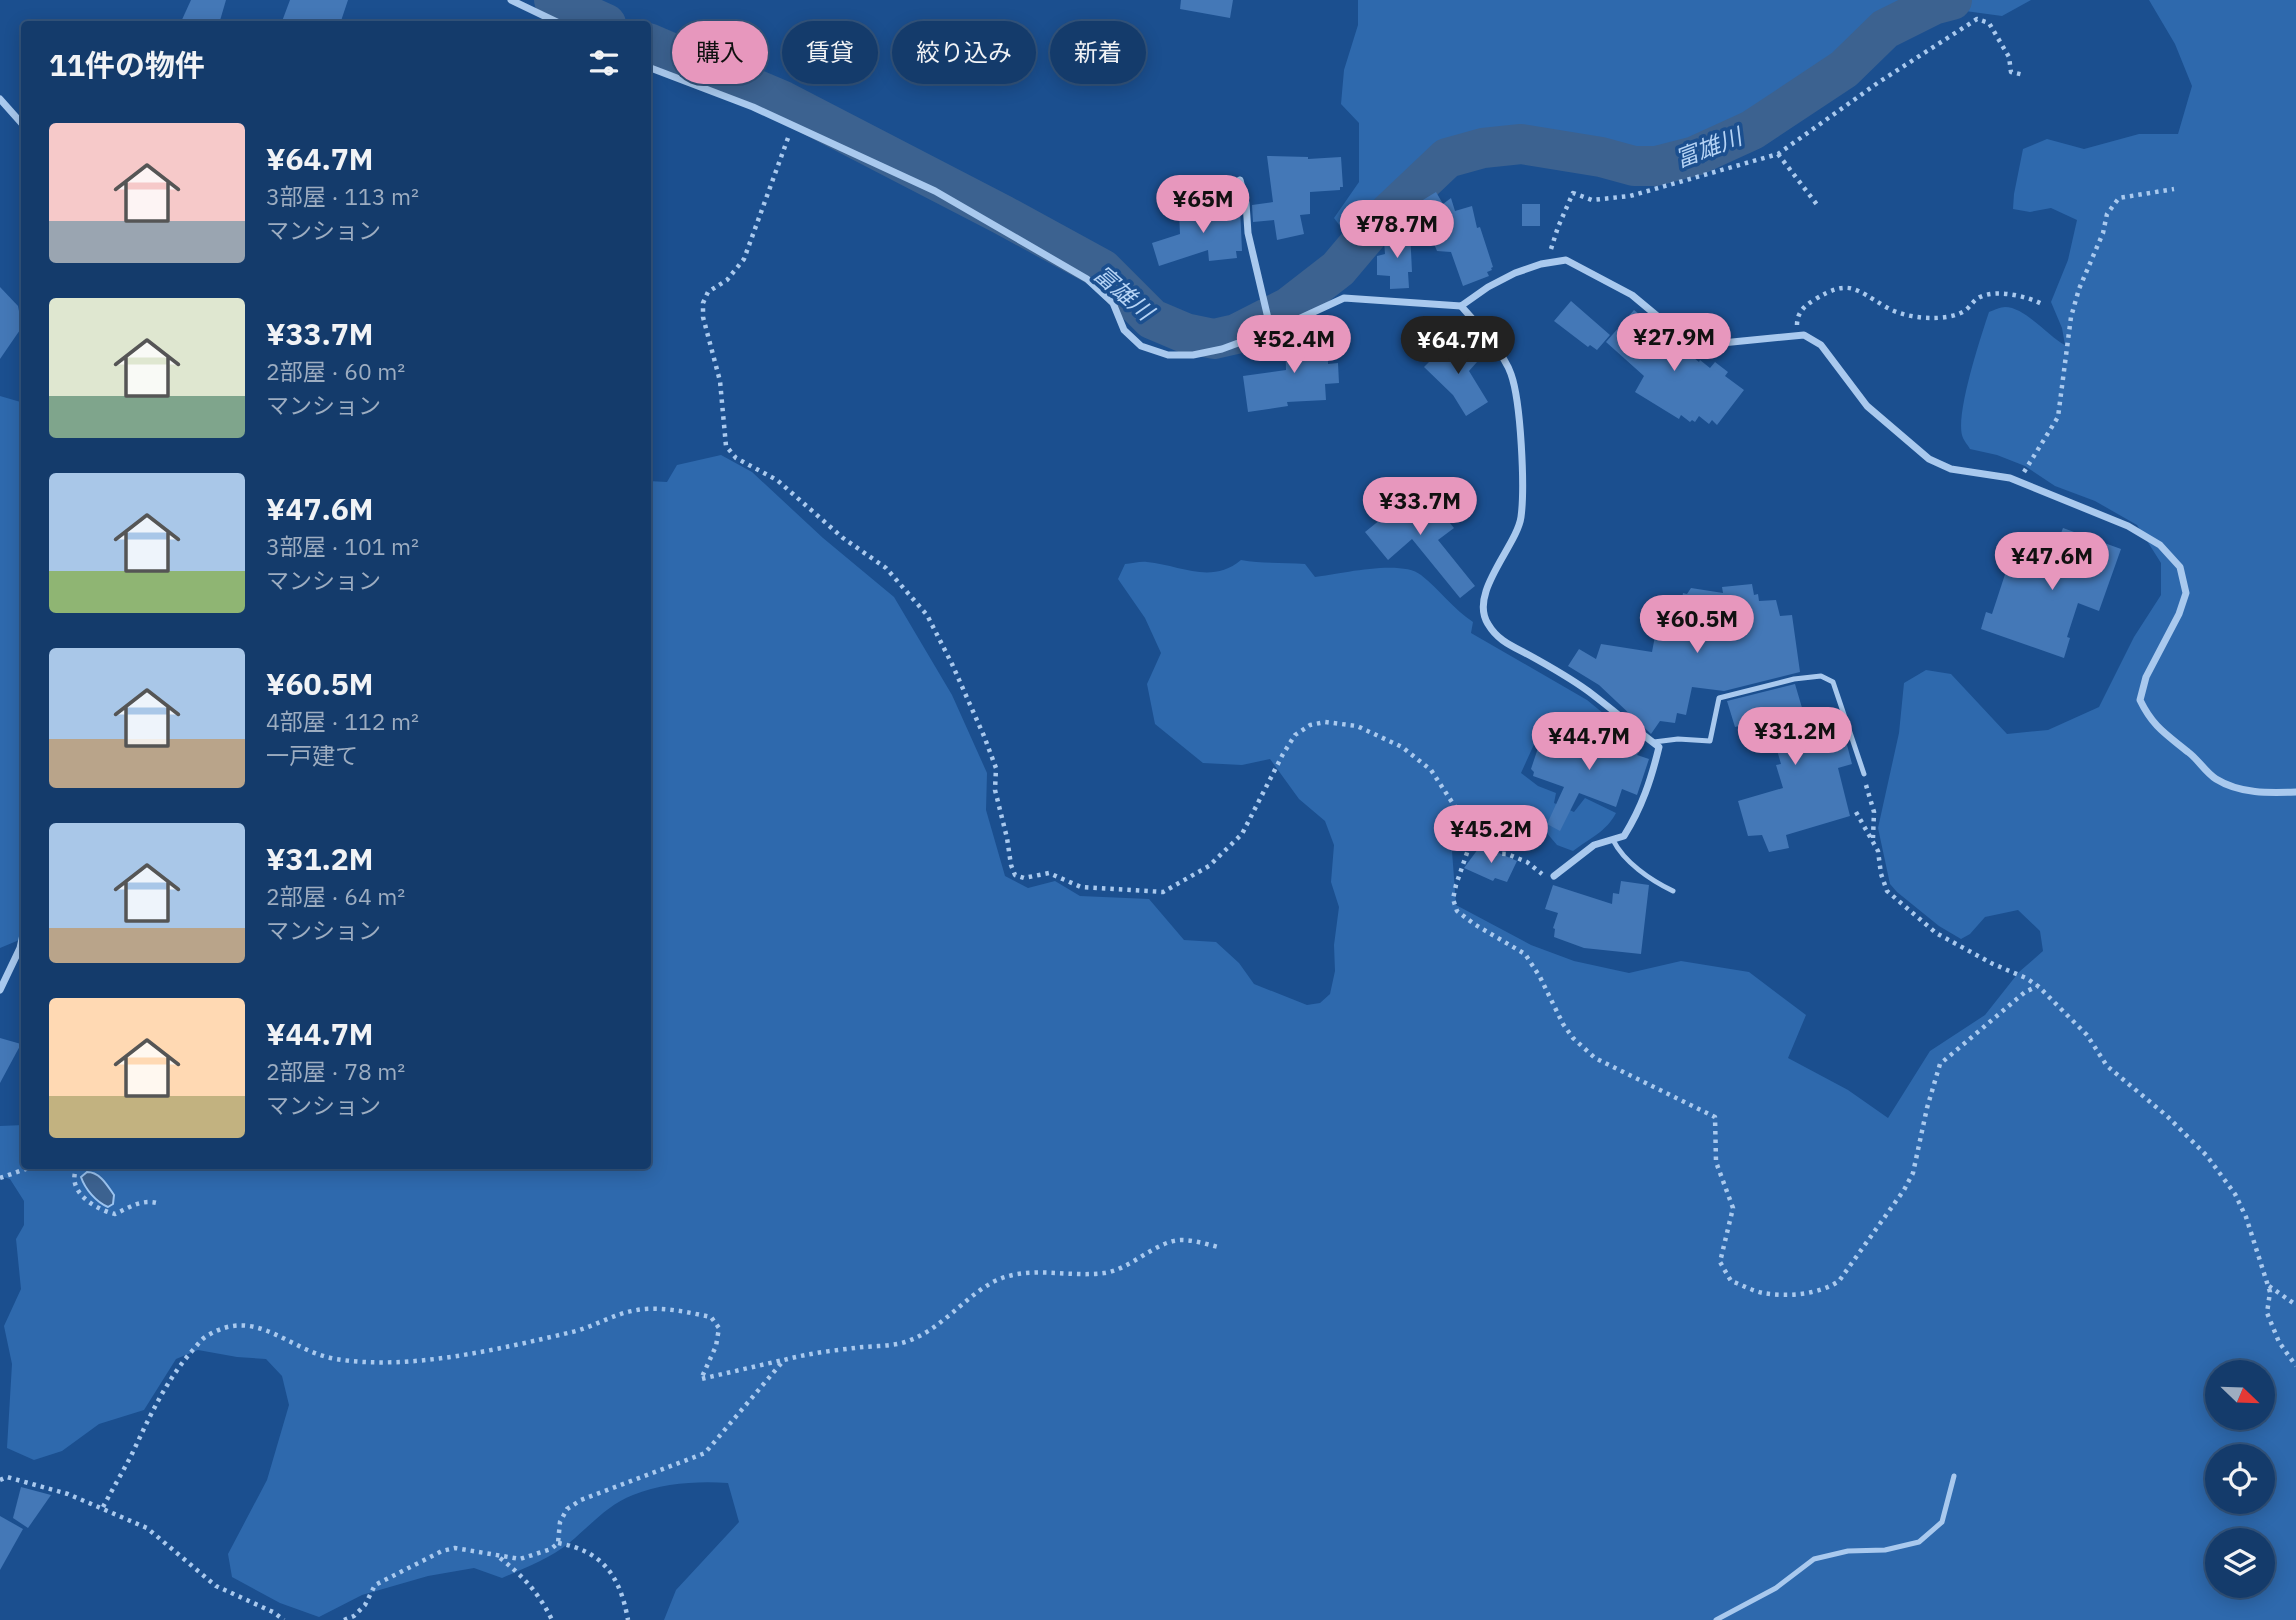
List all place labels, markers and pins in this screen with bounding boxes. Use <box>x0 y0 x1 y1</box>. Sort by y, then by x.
pin: ¥65M <box>1162 176 1244 235</box>
pin: ¥78.7M <box>1340 201 1454 260</box>
pin: ¥27.9M <box>1617 314 1731 373</box>
pin: ¥52.4M <box>1237 316 1351 375</box>
pin: ¥64.7M <box>1401 316 1515 376</box>
pin: ¥33.7M <box>1363 477 1477 537</box>
pin: ¥47.6M <box>1995 532 2109 592</box>
pin: ¥60.5M <box>1640 596 1754 655</box>
pin: ¥31.2M <box>1738 708 1852 767</box>
pin: ¥44.7M <box>1532 712 1646 772</box>
pin: ¥45.2M <box>1434 806 1548 865</box>

